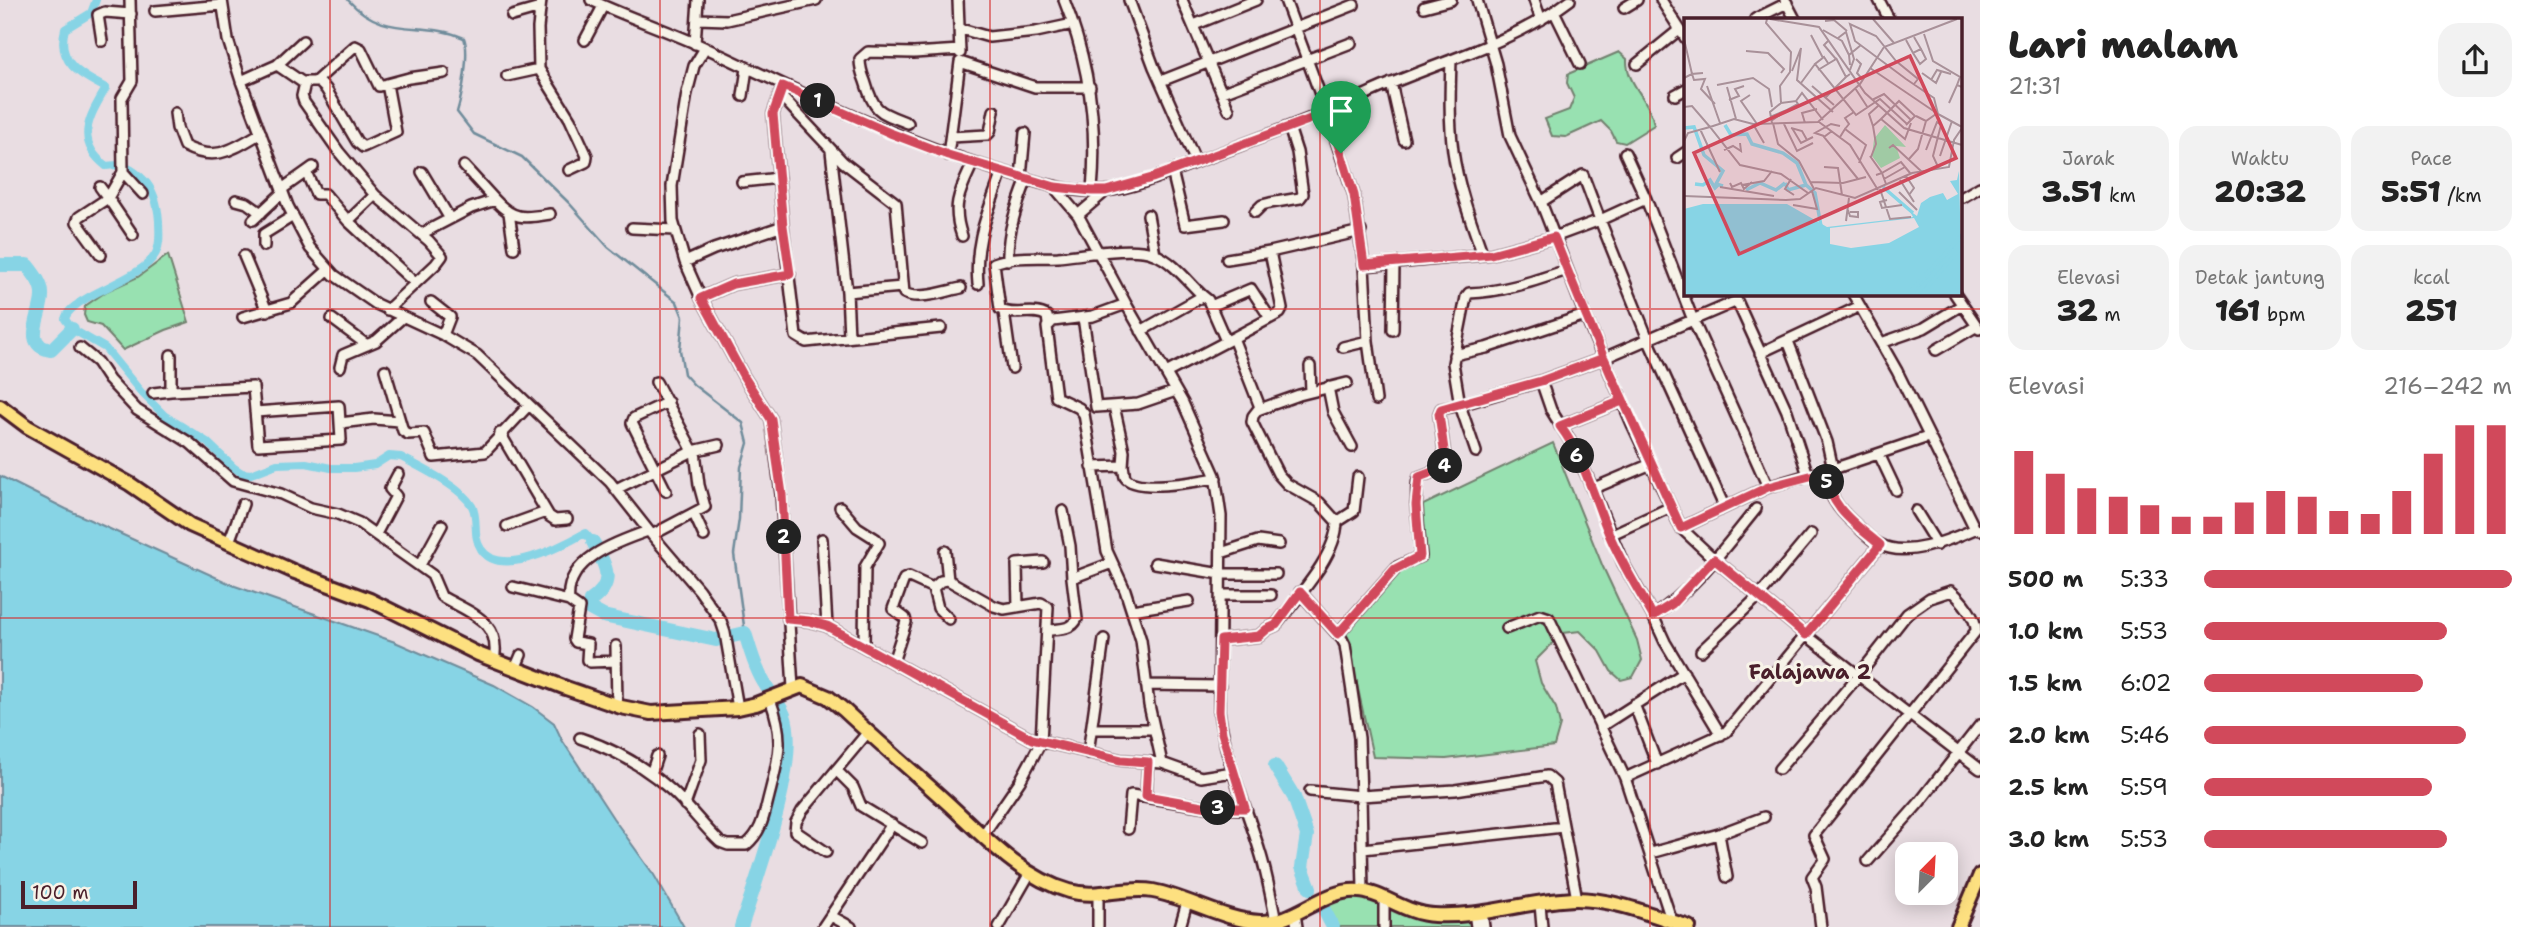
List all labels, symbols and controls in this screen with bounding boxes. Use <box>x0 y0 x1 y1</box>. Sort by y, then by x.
inset map <box>1684 18 1962 296</box>
text: Lari malam <box>2008 19 2238 70</box>
button: share <box>2438 23 2512 97</box>
text: 21:31 <box>2008 71 2061 101</box>
pin <box>1311 81 1371 153</box>
pin: 1 <box>800 84 836 119</box>
text: 1 <box>813 88 822 113</box>
icon: arrive <box>1322 92 1360 130</box>
text: Jarak <box>2062 146 2115 171</box>
text: Waktu <box>2231 146 2289 171</box>
text: Pace <box>2410 146 2452 171</box>
text: 3.51 <box>2041 171 2103 212</box>
text: 20:32 <box>2214 171 2306 212</box>
text: 5:51 <box>2381 171 2441 212</box>
text: km <box>2103 183 2136 208</box>
text: /km <box>2441 183 2482 208</box>
text: Elevasi <box>2057 265 2120 290</box>
text: Detak jantung <box>2195 265 2325 290</box>
text: kcal <box>2413 265 2450 290</box>
text: 32 <box>2057 290 2098 331</box>
text: 161 <box>2215 290 2261 331</box>
text: 251 <box>2405 290 2458 331</box>
text: m <box>2098 302 2121 327</box>
text: bpm <box>2261 302 2305 327</box>
text: Elevasi <box>2008 371 2085 401</box>
text: 216–242 m <box>2383 371 2512 401</box>
pin: 6 <box>1560 438 1594 474</box>
text: 6 <box>1570 443 1583 468</box>
pin: 4 <box>1428 448 1462 484</box>
text: 4 <box>1438 453 1451 478</box>
pin: 5 <box>1810 464 1844 500</box>
text: 5 <box>1821 469 1832 494</box>
pin: 2 <box>766 520 802 554</box>
text: 2 <box>777 524 790 549</box>
text: 500 m <box>2008 564 2083 594</box>
text: 5:33 <box>2120 564 2169 594</box>
text: 1.0 km <box>2008 616 2083 646</box>
text: 5:53 <box>2120 616 2168 646</box>
district label: Falajawa 2 <box>1749 658 1871 686</box>
text: 1.5 km <box>2008 668 2082 698</box>
text: 6:02 <box>2120 668 2172 698</box>
text: 2.0 km <box>2008 720 2090 750</box>
text: 5:46 <box>2120 720 2170 750</box>
text: 2.5 km <box>2008 772 2089 802</box>
text: 5:59 <box>2120 772 2168 802</box>
pin: 3 <box>1200 790 1236 826</box>
text: 3 <box>1211 795 1224 820</box>
text: 3.0 km <box>2008 824 2089 854</box>
text: 5:53 <box>2120 824 2168 854</box>
north arrow <box>1895 842 1958 905</box>
map controls <box>1895 842 1958 905</box>
scale bar <box>21 878 136 910</box>
text: 100 m <box>32 880 89 905</box>

